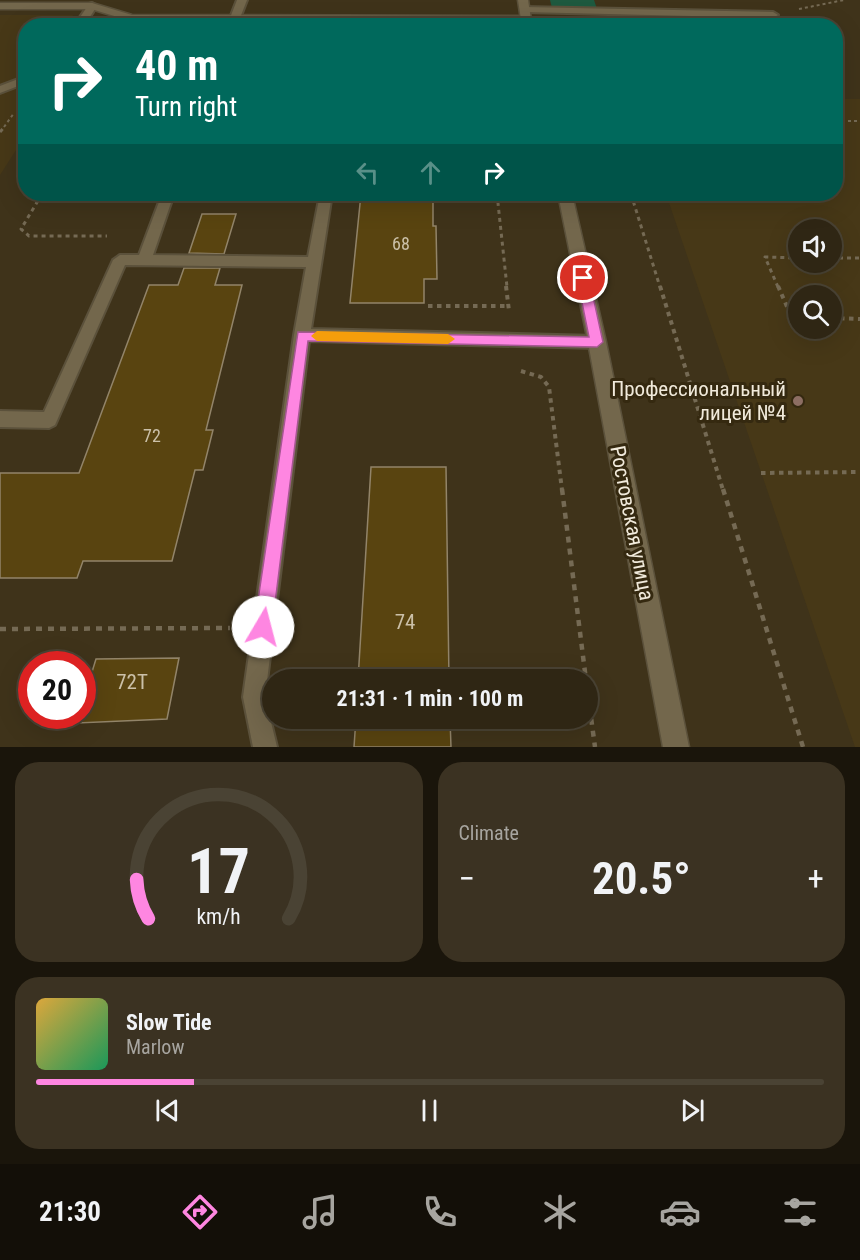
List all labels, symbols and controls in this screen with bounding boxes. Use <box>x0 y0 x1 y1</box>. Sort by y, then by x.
text: 40 m <box>135 41 218 90</box>
icon: right <box>36 42 114 120</box>
text: Turn right <box>135 91 237 123</box>
icon: left <box>351 156 384 189</box>
icon: ahead <box>414 156 447 189</box>
icon: right <box>477 156 510 189</box>
map controls <box>788 219 842 339</box>
button: sound <box>788 219 842 273</box>
house number: 68 <box>392 233 410 254</box>
pin <box>557 252 608 303</box>
icon: arrive <box>566 261 599 294</box>
button: search <box>788 285 842 339</box>
place label: Профессиональный лицей №4 <box>611 377 786 425</box>
marker: Профессиональный лицей №4 <box>791 394 805 408</box>
house number: 72 <box>143 425 161 446</box>
street label: Ростовская улица <box>605 444 659 602</box>
position arrow <box>231 595 295 659</box>
house number: 74 <box>395 610 415 634</box>
speed limit sign: 20 <box>18 651 96 729</box>
house number: 72Т <box>116 670 148 694</box>
text: 21:31 · 1 min · 100 m <box>337 686 523 711</box>
text: Climate <box>459 821 519 845</box>
text: 17 <box>187 835 250 908</box>
text: 20.5° <box>592 852 691 905</box>
text: − <box>459 859 475 898</box>
text: + <box>808 859 824 898</box>
text: km/h <box>197 904 241 929</box>
text: Slow Tide <box>126 1010 212 1035</box>
text: Marlow <box>126 1035 184 1059</box>
icon: previous <box>151 1094 184 1127</box>
icon: pause <box>413 1094 446 1127</box>
icon: next <box>676 1094 709 1127</box>
icon: directions <box>179 1191 221 1233</box>
icon: music <box>299 1191 341 1233</box>
icon: phone <box>419 1191 461 1233</box>
icon: climate <box>539 1191 581 1233</box>
icon: car <box>659 1191 701 1233</box>
icon: filters <box>779 1191 821 1233</box>
text: 21:30 <box>39 1196 101 1228</box>

